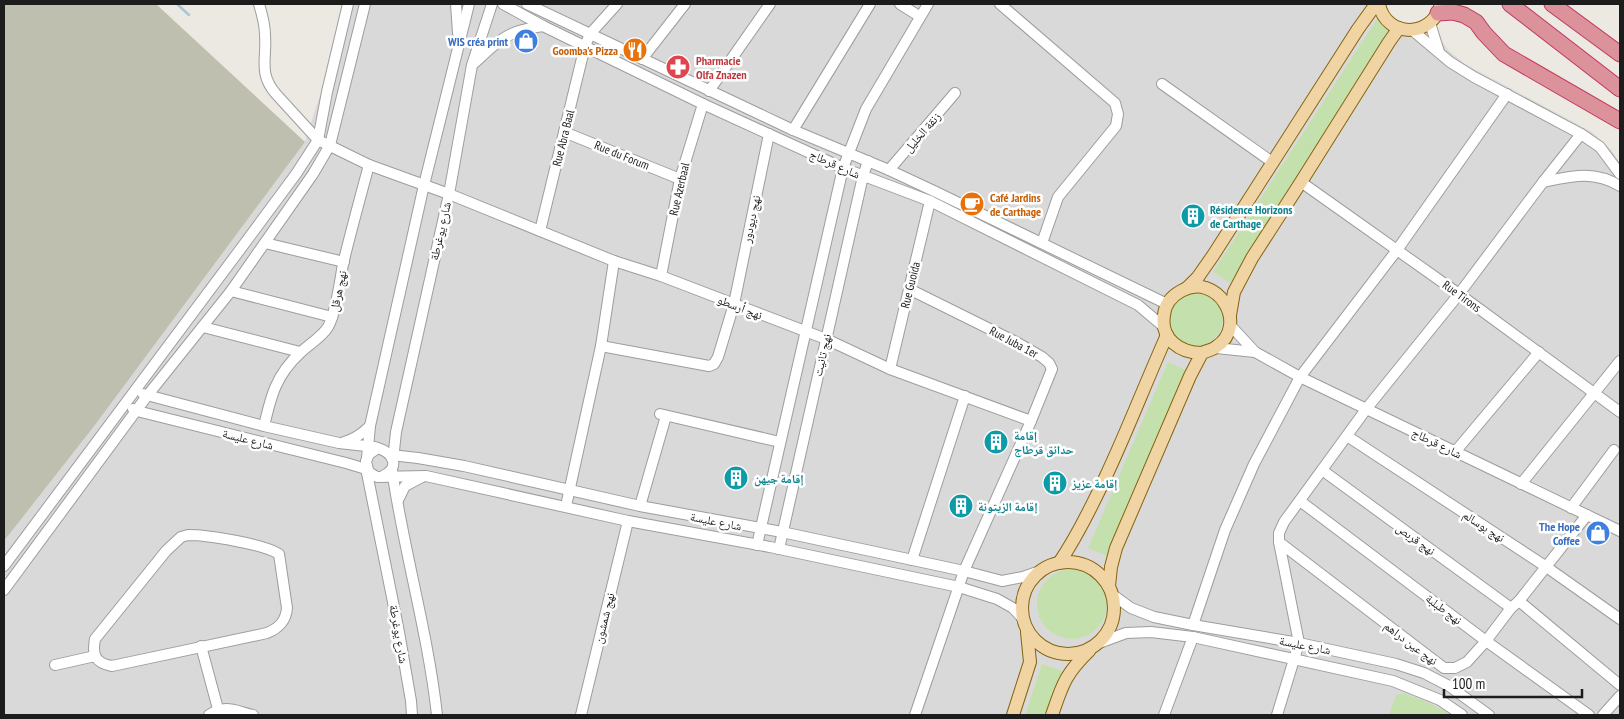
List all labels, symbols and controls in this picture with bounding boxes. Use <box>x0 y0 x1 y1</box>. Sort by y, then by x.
shop icon: WIS créa print <box>513 28 539 54</box>
place label: WIS créa print <box>447 34 509 49</box>
restaurant icon: Goomba's Pizza <box>622 37 648 63</box>
place label: Goomba's Pizza <box>552 43 618 58</box>
place label: Pharmacie Olfa Znazen <box>696 53 747 82</box>
pharmacy icon: Pharmacie Olfa Znazen <box>665 54 691 80</box>
street label: Rue Abra Baal <box>549 108 577 168</box>
street label: زنقة الخليل <box>900 109 944 155</box>
street label: Rue du Forum <box>592 137 652 173</box>
street label: شارع قرطاج <box>807 146 863 183</box>
street label: Rue Azerbaal <box>666 161 692 217</box>
place label: Café Jardins de Carthage <box>990 190 1041 219</box>
cafe icon: Café Jardins de Carthage <box>959 191 985 217</box>
street label: نهج ديودور <box>738 194 764 245</box>
street label: شارع يوغرطة <box>426 200 455 262</box>
place label: Résidence Horizons de Carthage <box>1210 202 1293 231</box>
building icon: Résidence Horizons de Carthage <box>1180 203 1206 229</box>
street label: Rue Guoida <box>897 260 923 310</box>
street label: نهج هرقل <box>326 269 350 313</box>
street label: Rue Tirons <box>1440 277 1484 315</box>
street label: نهج أرسطو <box>715 292 765 322</box>
street label: Rue Juba 1er <box>987 323 1041 361</box>
street label: نهج تانيت <box>810 332 834 378</box>
street label: شارع قرطاج <box>1409 424 1465 462</box>
street label: شارع عليسة <box>221 425 275 454</box>
place label: إقامة حدائق قرطاج <box>1014 428 1074 458</box>
building icon: إقامة حدائق قرطاج <box>983 429 1009 455</box>
building icon: إقامة جيهن <box>723 465 749 491</box>
building icon: إقامة عزيز <box>1042 470 1068 496</box>
place label: إقامة جيهن <box>754 471 804 487</box>
place label: إقامة عزيز <box>1071 476 1118 491</box>
building icon: إقامة الزيتونة <box>948 493 974 519</box>
place label: إقامة الزيتونة <box>978 499 1038 514</box>
street label: نهج بوسالم <box>1460 507 1508 546</box>
street label: شارع عليسة <box>689 509 743 534</box>
place label: The Hope Coffee <box>1539 519 1580 548</box>
street label: نهج قربص <box>1393 520 1439 559</box>
shop icon: The Hope Coffee <box>1585 520 1611 546</box>
street label: نهج طبلبة <box>1423 590 1465 628</box>
street label: نهج شمشون <box>590 591 618 645</box>
street label: شارع يوغرطة <box>385 603 412 665</box>
street label: نهج عين دراهم <box>1381 618 1441 669</box>
street label: شارع عليسة <box>1278 633 1332 658</box>
scale bar <box>1444 666 1582 698</box>
text: 100 m <box>1452 674 1485 693</box>

